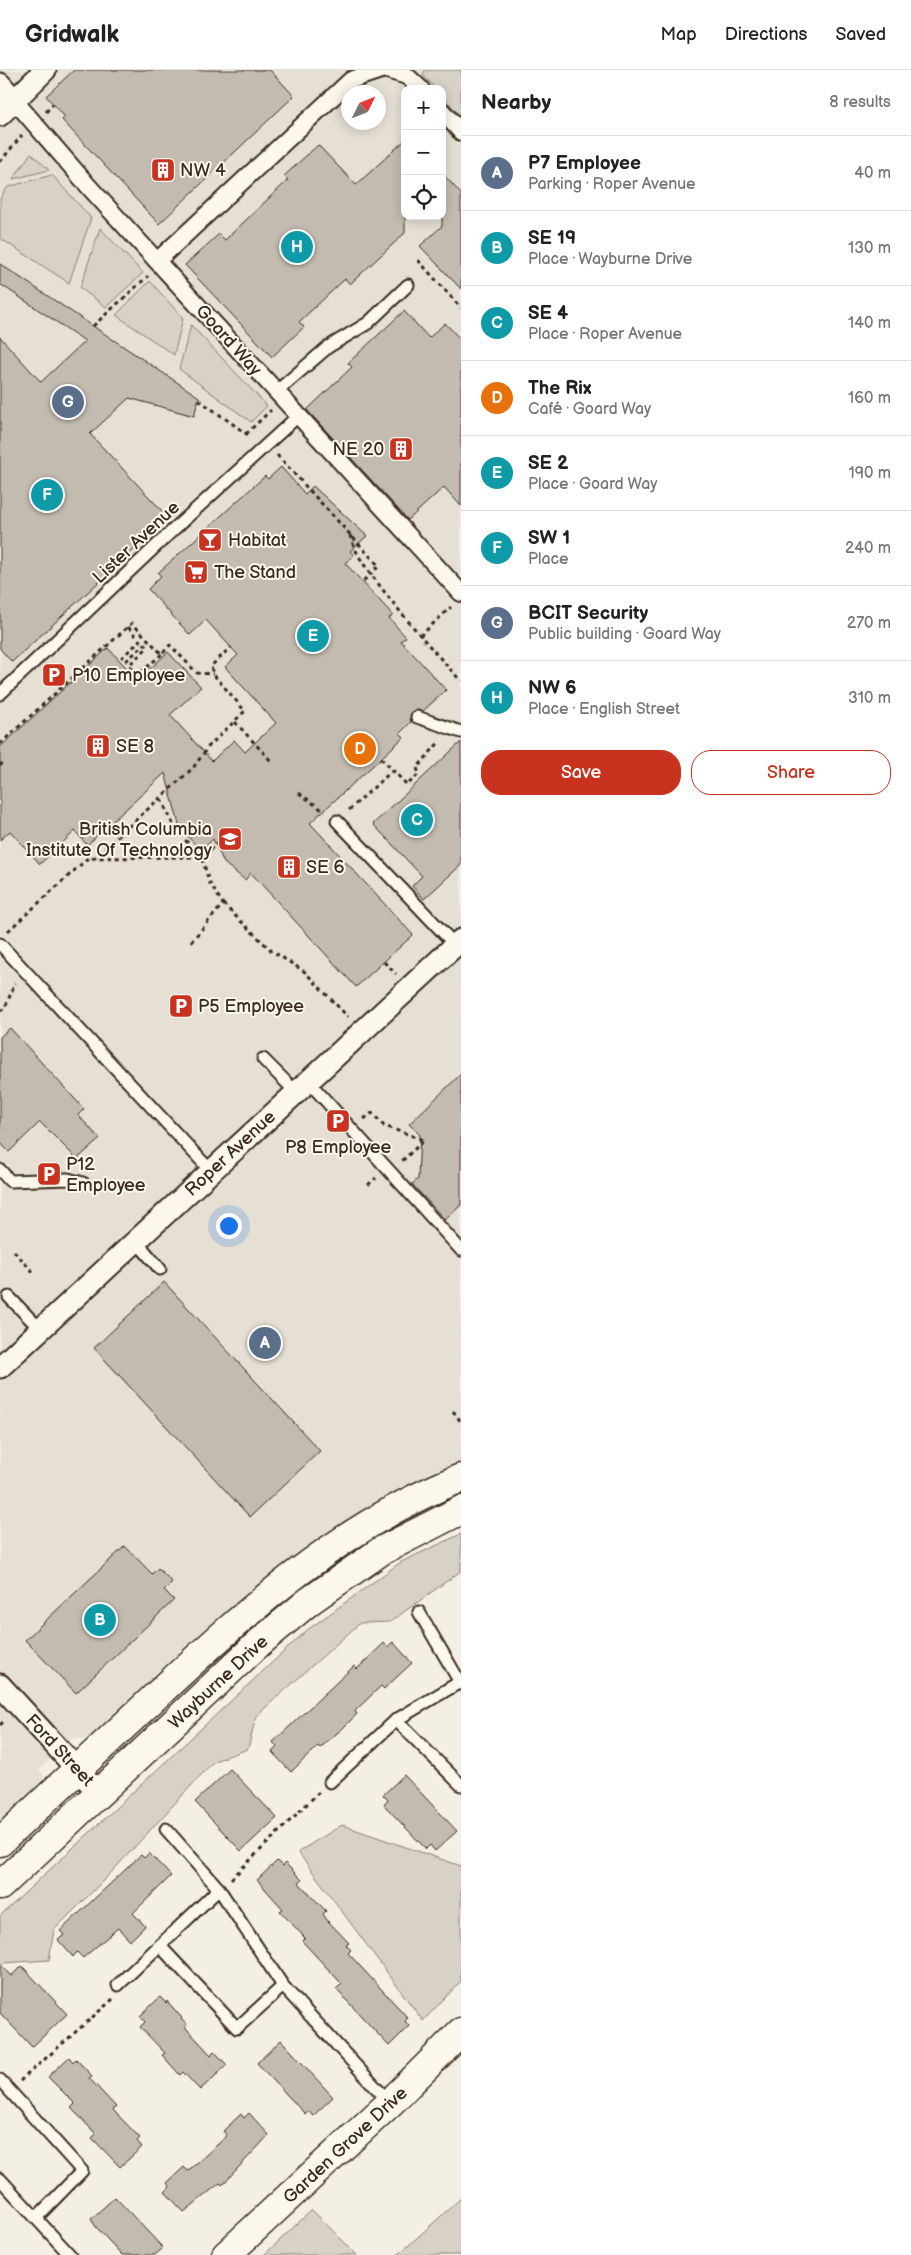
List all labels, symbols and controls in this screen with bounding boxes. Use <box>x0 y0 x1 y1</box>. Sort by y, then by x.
text: Gridwalk <box>25 20 119 49</box>
text: Map <box>661 24 697 45</box>
text: Directions <box>725 24 807 45</box>
text: Saved <box>835 24 886 45</box>
north arrow <box>341 85 386 130</box>
map controls <box>401 85 446 220</box>
button: + <box>401 85 446 130</box>
text: Nearby <box>481 90 551 115</box>
text: 8 results <box>829 93 891 112</box>
button: − <box>401 130 446 175</box>
text: P7 Employee <box>528 152 641 175</box>
building icon: NW 4 <box>150 157 176 183</box>
place label: NW 4 <box>180 160 226 181</box>
text: A <box>492 164 502 183</box>
text: 40 m <box>854 164 891 183</box>
button: locate <box>401 175 446 220</box>
text: Parking · Roper Avenue <box>528 175 696 194</box>
text: SE 19 <box>528 227 576 250</box>
pin: H <box>281 228 313 266</box>
text: B <box>491 239 503 258</box>
text: 130 m <box>848 239 891 258</box>
text: Place · Wayburne Drive <box>528 250 692 269</box>
street label: Goard Way <box>191 301 267 381</box>
text: SE 4 <box>528 302 568 325</box>
text: C <box>491 314 503 333</box>
text: 140 m <box>848 314 891 333</box>
text: Place · Roper Avenue <box>528 325 682 344</box>
text: The Rix <box>528 377 591 400</box>
pin: G <box>52 383 84 421</box>
text: D <box>491 389 503 408</box>
text: 160 m <box>848 389 891 408</box>
text: Café · Goard Way <box>528 400 651 419</box>
building icon: NE 20 <box>388 436 414 462</box>
place label: NE 20 <box>333 439 384 460</box>
text: SE 2 <box>528 452 568 475</box>
text: E <box>492 464 502 483</box>
text: 190 m <box>849 464 891 483</box>
text: Place · Goard Way <box>528 475 657 494</box>
pin: F <box>31 476 63 514</box>
street label: Lister Avenue <box>89 497 184 588</box>
bar icon: Habitat <box>197 527 223 553</box>
text: SW 1 <box>528 527 570 550</box>
place label: Habitat <box>228 530 287 551</box>
text: F <box>492 539 502 558</box>
text: 240 m <box>845 539 891 558</box>
text: Place <box>528 550 569 569</box>
supermarket icon: The Stand <box>183 559 209 585</box>
place label: The Stand <box>214 562 296 583</box>
text: BCIT Security <box>528 602 648 625</box>
text: G <box>491 614 503 633</box>
text: 270 m <box>847 614 891 633</box>
pin: E <box>297 617 329 655</box>
text: Public building · Goard Way <box>528 625 721 644</box>
parking icon: P10 Employee <box>41 662 67 688</box>
place label: P10 Employee <box>72 665 186 686</box>
text: NW 6 <box>528 677 576 700</box>
text: H <box>491 689 503 708</box>
text: 310 m <box>848 689 891 708</box>
text: Place · English Street <box>528 700 680 719</box>
pin: D <box>344 730 376 768</box>
building icon: SE 8 <box>85 733 111 759</box>
place label: SE 8 <box>116 736 154 757</box>
button: Save <box>481 750 681 795</box>
button: Share <box>691 750 891 795</box>
pin: C <box>401 801 433 839</box>
place label: British Columbia Institute Of Technology <box>26 819 213 861</box>
school or university icon: British Columbia Institute Of Technology <box>217 826 243 852</box>
building icon: SE 6 <box>276 854 302 880</box>
place label: SE 6 <box>306 857 345 878</box>
parking icon: P5 Employee <box>168 993 194 1019</box>
place label: P5 Employee <box>198 996 304 1017</box>
street label: Roper Avenue <box>181 1106 280 1201</box>
parking icon: P8 Employee <box>325 1108 351 1134</box>
place label: P8 Employee <box>285 1137 391 1158</box>
place label: P12 Employee <box>66 1154 146 1196</box>
parking icon: P12 Employee <box>36 1161 62 1187</box>
your location <box>216 1213 242 1239</box>
pin: A <box>249 1324 281 1362</box>
pin: B <box>84 1601 116 1639</box>
street label: Wayburne Drive <box>164 1631 273 1734</box>
street label: Ford Street <box>21 1710 99 1791</box>
street label: Garden Grove Drive <box>279 2082 412 2208</box>

